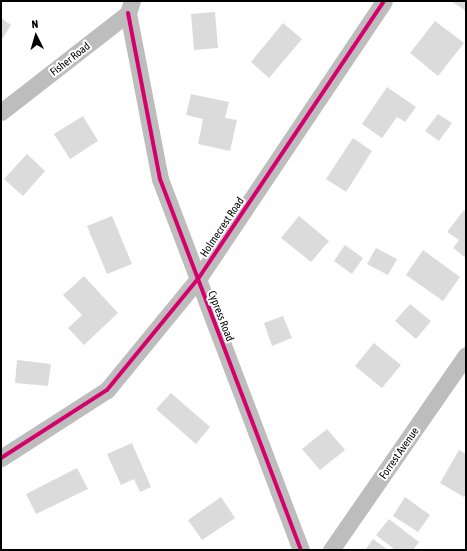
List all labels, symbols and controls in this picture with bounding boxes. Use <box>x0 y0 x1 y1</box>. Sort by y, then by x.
north arrow <box>16 16 56 56</box>
text: N <box>31 18 39 30</box>
street label: Fisher Road <box>47 39 93 79</box>
street label: Holmecrest Road <box>197 195 247 259</box>
street label: Cypress Road <box>205 289 237 343</box>
street label: Forrest Avenue <box>376 425 422 481</box>

